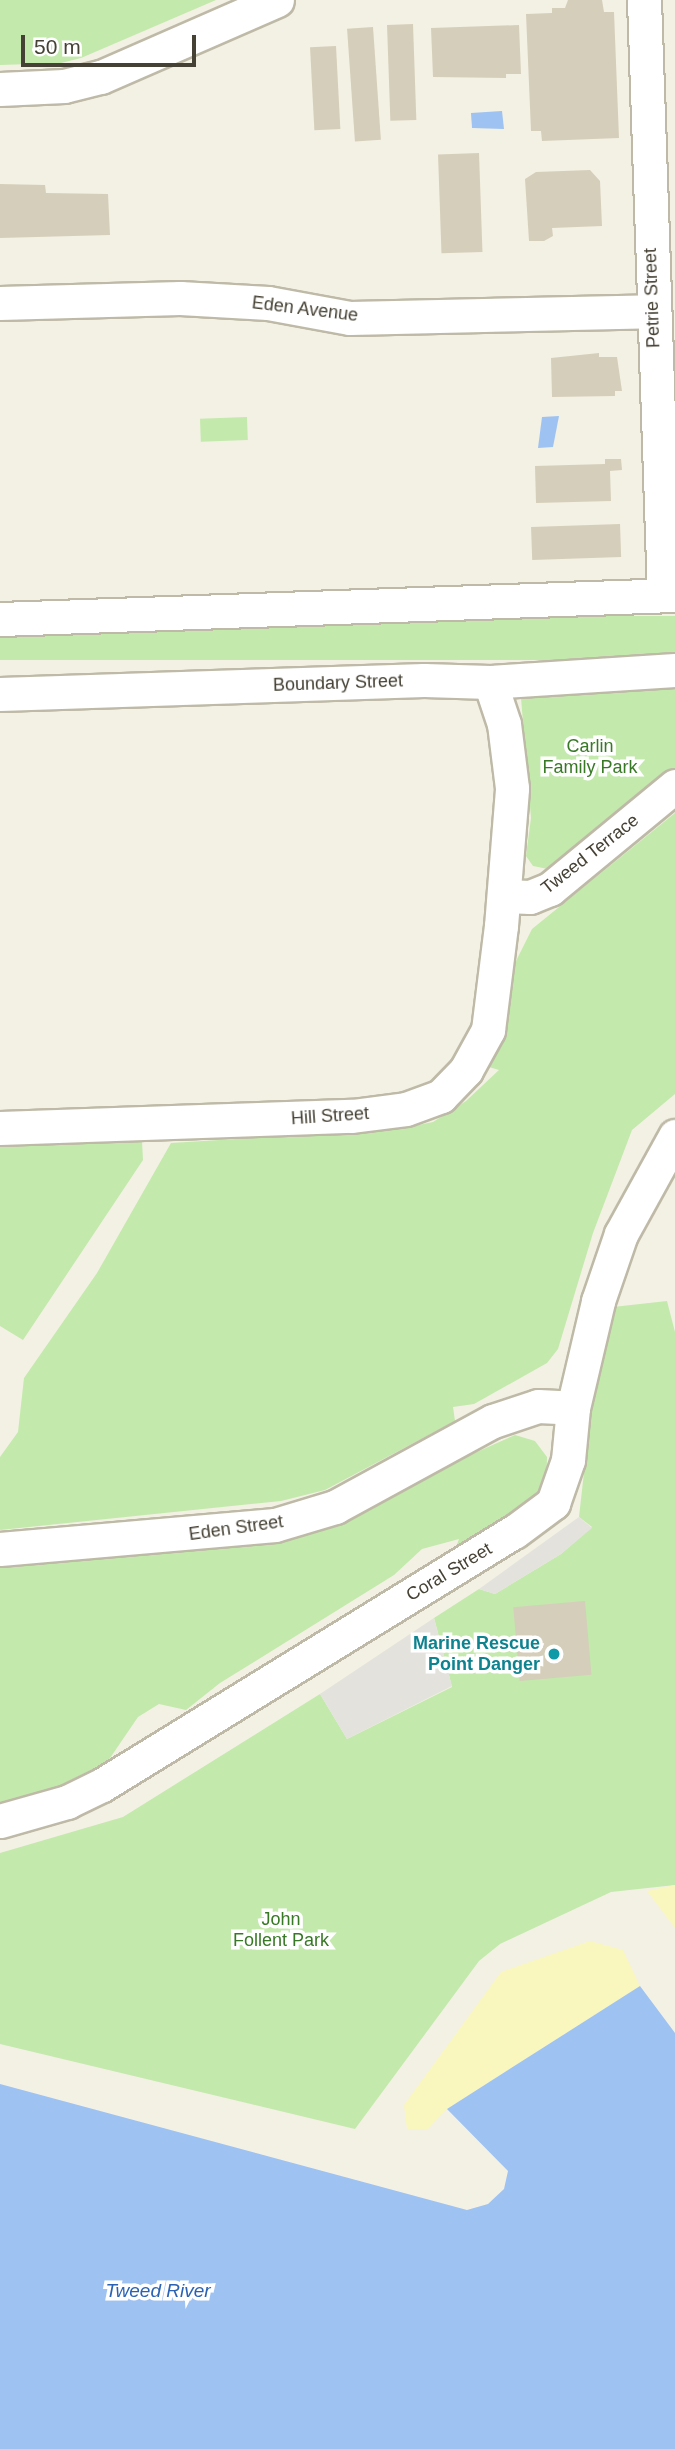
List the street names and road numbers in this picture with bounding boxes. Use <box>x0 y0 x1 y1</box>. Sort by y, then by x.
street label: Petrie Street <box>639 248 665 348</box>
street label: Eden Avenue <box>250 292 360 326</box>
street label: Boundary Street <box>273 670 403 696</box>
street label: Tweed Terrace <box>537 809 643 899</box>
street label: Hill Street <box>290 1103 370 1129</box>
street label: Eden Street <box>187 1511 285 1545</box>
street label: Coral Street <box>402 1538 496 1606</box>

